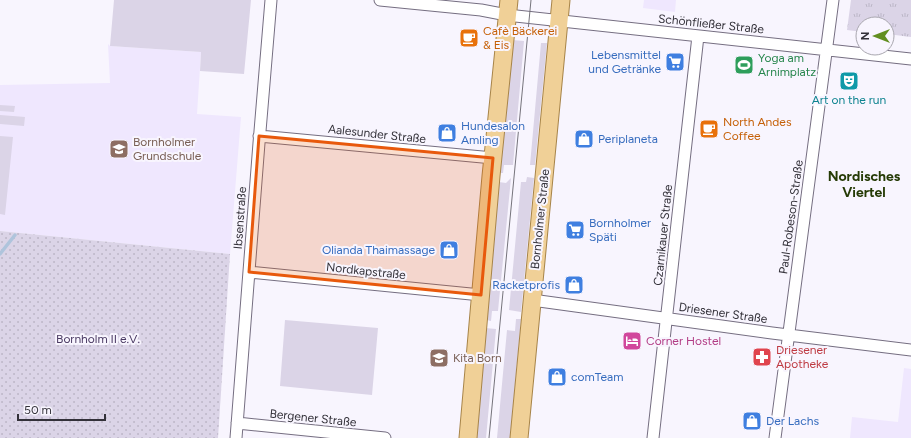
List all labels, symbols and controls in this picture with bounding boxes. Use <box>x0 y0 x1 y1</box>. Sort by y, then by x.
street label: Schönfließer Straße <box>657 11 765 37</box>
north arrow <box>855 16 895 56</box>
place label: Cafè Bäckerei & Eis <box>483 24 557 52</box>
cafe icon: Cafè Bäckerei & Eis <box>458 27 480 49</box>
text: N <box>859 32 872 40</box>
place label: Lebensmittel und Getränke <box>588 48 661 76</box>
supermarket icon: Lebensmittel und Getränke <box>664 51 686 73</box>
place label: Yoga am Arnimplatz <box>758 51 816 79</box>
sports icon: Yoga am Arnimplatz <box>733 54 755 76</box>
theatre icon: Art on the run <box>838 70 860 92</box>
place label: Art on the run <box>812 93 887 107</box>
place label: North Andes Coffee <box>723 115 792 143</box>
cafe icon: North Andes Coffee <box>698 118 720 140</box>
place label: Hundesalon Amling <box>461 119 525 147</box>
street label: Aalesunder Straße <box>327 122 427 146</box>
shop icon: Hundesalon Amling <box>436 122 458 144</box>
shop icon: Periplaneta <box>573 128 595 150</box>
place label: Periplaneta <box>598 132 658 146</box>
place label: Bornholmer Grundschule <box>133 135 202 163</box>
school or university icon: Bornholmer Grundschule <box>108 138 130 160</box>
street label: Paul-Robeson-Straße <box>776 159 806 275</box>
street label: Bornholmer Straße <box>528 168 552 270</box>
district label: Nordisches Viertel <box>828 168 901 201</box>
street label: Czarnikauer Straße <box>651 183 675 286</box>
street label: Ibsenstraße <box>231 186 249 250</box>
place label: Bornholmer Späti <box>589 216 651 244</box>
supermarket icon: Bornholmer Späti <box>564 219 586 241</box>
shop icon: Olianda Thaimassage <box>438 239 460 261</box>
place label: Olianda Thaimassage <box>322 243 435 257</box>
street label: Nordkapstraße <box>326 260 407 282</box>
shop icon: Racketprofis <box>563 274 585 296</box>
place label: Racketprofis <box>492 278 560 292</box>
street label: Driesener Straße <box>678 300 769 326</box>
hotel icon: Corner Hostel <box>621 330 643 352</box>
park label: Bornholm II e.V. <box>56 332 140 346</box>
place label: Corner Hostel <box>646 334 721 348</box>
place label: Driesener Apotheke <box>776 343 829 371</box>
pharmacy icon: Driesener Apotheke <box>751 346 773 368</box>
school or university icon: Kita Born <box>428 347 450 369</box>
place label: Kita Born <box>453 351 502 365</box>
shop icon: comTeam <box>546 366 568 388</box>
place label: comTeam <box>571 370 623 384</box>
scale bar <box>18 396 105 422</box>
text: 50 m <box>24 403 52 417</box>
street label: Bergener Straße <box>269 406 358 430</box>
shop icon: Der Lachs <box>741 410 763 432</box>
place label: Der Lachs <box>766 414 819 428</box>

